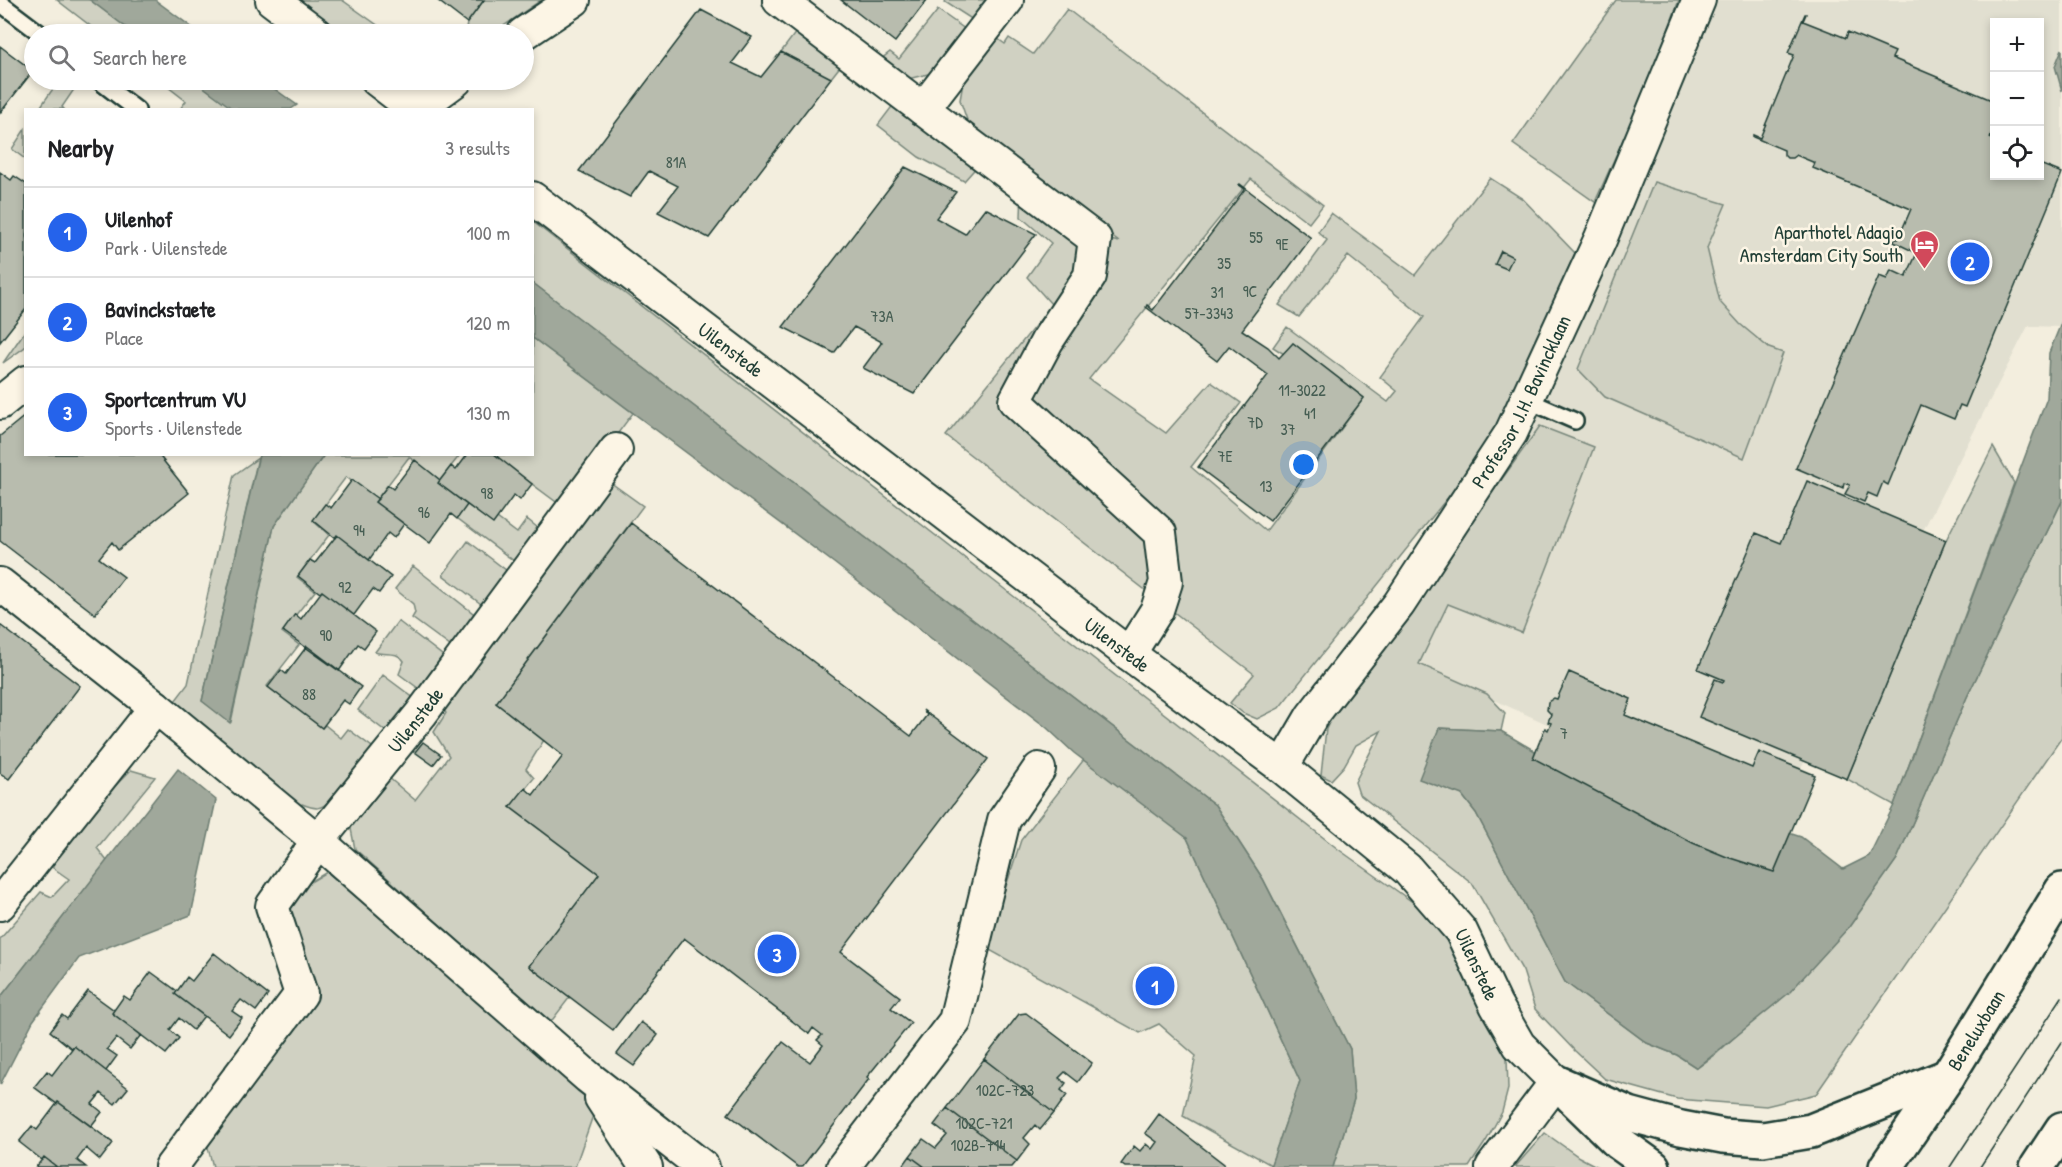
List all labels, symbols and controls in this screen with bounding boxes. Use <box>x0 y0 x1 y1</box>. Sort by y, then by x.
map controls <box>1990 18 2044 180</box>
button: + <box>1990 18 2044 72</box>
search box <box>24 24 534 90</box>
icon: search <box>45 41 78 74</box>
text: Search here <box>93 42 187 72</box>
button: − <box>1990 72 2044 126</box>
button: locate <box>1990 126 2044 180</box>
text: Nearby <box>48 130 114 165</box>
text: 3 results <box>445 134 510 161</box>
house number: 81A <box>666 151 686 173</box>
text: Uilenhof <box>105 204 173 234</box>
place label: Aparthotel Adagio Amsterdam City South <box>1740 218 1903 268</box>
text: 1 <box>64 219 71 246</box>
text: 100 m <box>467 219 510 246</box>
house number: 55 <box>1249 226 1263 248</box>
hotel icon: Aparthotel Adagio Amsterdam City South <box>1908 228 1940 270</box>
house number: 9E <box>1276 233 1288 255</box>
text: Park · Uilenstede <box>105 234 228 261</box>
pin: 2 <box>1950 240 1990 284</box>
house number: 35 <box>1217 252 1231 274</box>
house number: 9C <box>1243 280 1258 302</box>
house number: 31 <box>1211 281 1224 303</box>
text: Bavinckstaete <box>105 294 216 324</box>
house number: 57-3343 <box>1185 302 1233 324</box>
house number: 73A <box>871 305 894 327</box>
text: 2 <box>63 309 72 336</box>
text: 120 m <box>466 309 510 336</box>
street label: Professor J.H. Bavincklaan <box>1465 310 1577 493</box>
street label: Uilenstede <box>693 316 769 383</box>
text: Place <box>105 324 144 351</box>
house number: 11-3022 <box>1278 379 1326 401</box>
text: Sportcentrum VU <box>105 384 246 414</box>
text: 3 <box>63 399 72 426</box>
text: 130 m <box>467 399 510 426</box>
house number: 41 <box>1304 402 1316 424</box>
house number: 7D <box>1247 411 1263 433</box>
text: Sports · Uilenstede <box>105 414 242 441</box>
house number: 37 <box>1280 418 1296 440</box>
house number: 7E <box>1218 445 1233 467</box>
your location <box>1289 450 1318 479</box>
house number: 13 <box>1260 475 1272 497</box>
house number: 98 <box>481 482 493 504</box>
house number: 96 <box>418 501 430 523</box>
house number: 94 <box>353 519 365 541</box>
house number: 92 <box>338 576 352 598</box>
street label: Uilenstede <box>1079 611 1156 678</box>
house number: 90 <box>319 624 333 646</box>
street label: Uilenstede <box>381 682 449 758</box>
house number: 88 <box>302 683 316 705</box>
house number: 7 <box>1560 722 1568 744</box>
street label: Uilenstede <box>1449 924 1506 1004</box>
pin: 3 <box>758 932 796 976</box>
pin: 1 <box>1136 964 1174 1008</box>
street label: Beneluxbaan <box>1941 984 2011 1075</box>
house number: 102C-723 <box>976 1079 1034 1101</box>
house number: 102C-721 <box>956 1112 1013 1134</box>
house number: 102B-714 <box>951 1134 1005 1156</box>

